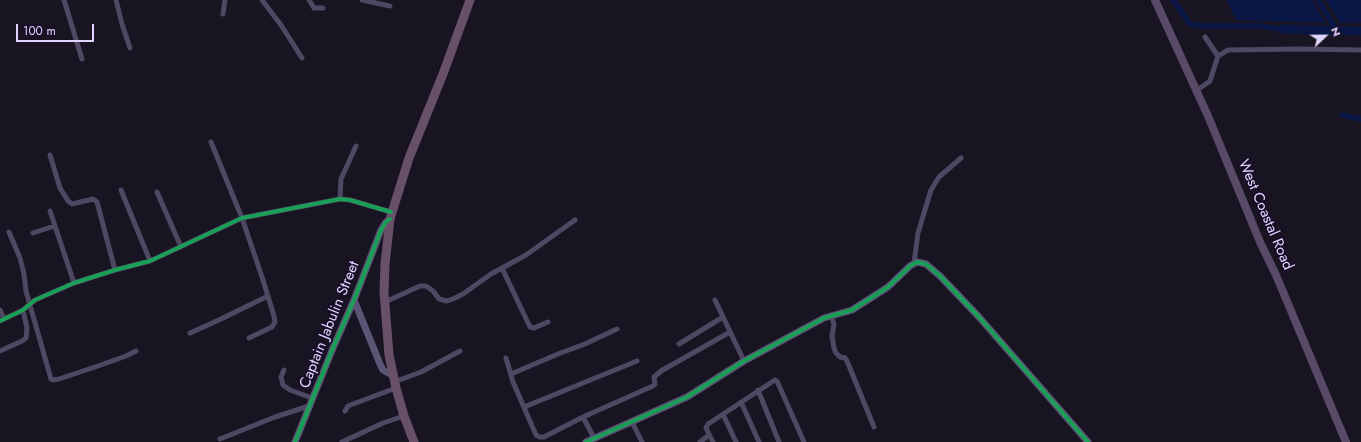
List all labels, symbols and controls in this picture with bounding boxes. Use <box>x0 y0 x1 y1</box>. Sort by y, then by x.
scale bar <box>18 16 96 42</box>
north arrow <box>1305 16 1345 56</box>
text: 100 m <box>23 22 56 40</box>
text: N <box>1327 24 1345 39</box>
street label: West Coastal Road <box>1234 157 1296 273</box>
street label: Captain Jabulin Street <box>296 259 364 391</box>

